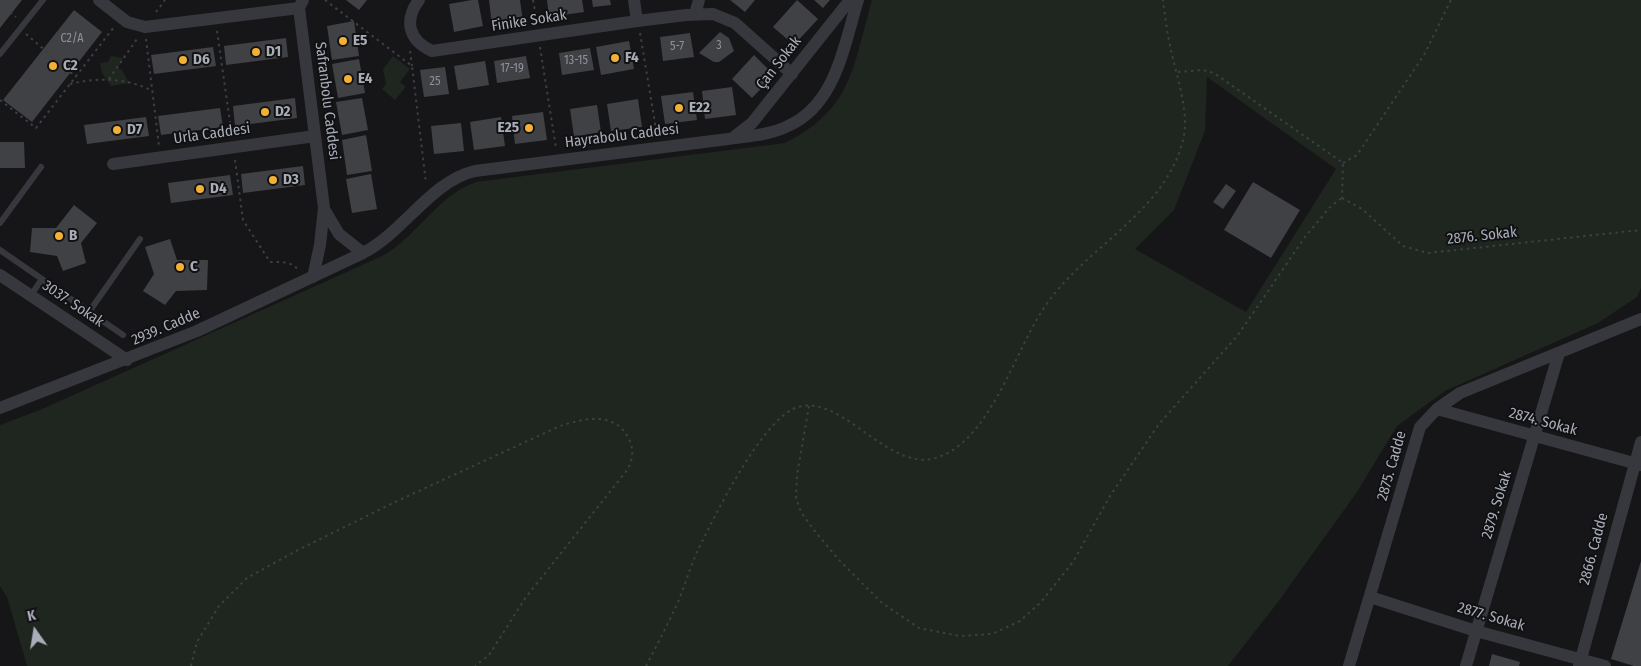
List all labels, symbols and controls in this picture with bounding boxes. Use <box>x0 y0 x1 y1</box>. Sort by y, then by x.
street label: Finike Sokak <box>490 6 568 36</box>
house number: C2/A <box>61 32 83 46</box>
place label: E5 <box>353 32 367 50</box>
street label: Çan Sokak <box>753 33 805 93</box>
marker: E5 <box>337 35 349 47</box>
house number: 3 <box>716 39 722 53</box>
house number: 5-7 <box>670 40 684 54</box>
street label: Safranbolu Caddesi <box>311 41 343 161</box>
place label: D1 <box>266 43 281 61</box>
marker: D1 <box>250 46 262 58</box>
place label: F4 <box>625 49 639 67</box>
place label: D6 <box>193 51 210 69</box>
marker: F4 <box>609 52 621 64</box>
marker: D6 <box>177 54 189 66</box>
house number: 13-15 <box>564 54 588 68</box>
place label: C2 <box>63 57 78 75</box>
marker: C2 <box>47 60 59 72</box>
house number: 17-19 <box>500 62 524 76</box>
place label: E4 <box>358 70 373 88</box>
marker: E4 <box>342 73 354 85</box>
house number: 25 <box>430 75 440 89</box>
place label: E22 <box>689 99 710 117</box>
marker: E22 <box>673 102 685 114</box>
place label: D2 <box>275 103 290 121</box>
marker: D2 <box>259 106 271 118</box>
place label: E25 <box>498 119 519 137</box>
street label: Urla Caddesi <box>172 120 252 148</box>
street label: Hayrabolu Caddesi <box>564 120 680 152</box>
place label: D7 <box>127 121 142 139</box>
marker: E25 <box>523 122 535 134</box>
marker: D7 <box>111 124 123 136</box>
place label: D3 <box>283 171 299 189</box>
marker: D3 <box>267 174 279 186</box>
place label: D4 <box>210 180 227 198</box>
marker: D4 <box>194 183 206 195</box>
street label: 2876. Sokak <box>1446 223 1518 249</box>
place label: B <box>69 227 77 245</box>
marker: B <box>53 230 65 242</box>
place label: C <box>190 258 198 276</box>
marker: C <box>174 261 186 273</box>
street label: 3037. Sokak <box>39 277 107 331</box>
street label: 2939. Cadde <box>129 305 203 349</box>
street label: 2874. Sokak <box>1507 404 1579 440</box>
street label: 2875. Cadde <box>1373 429 1411 503</box>
street label: 2879. Sokak <box>1478 469 1516 541</box>
street label: 2866. Cadde <box>1576 511 1612 587</box>
street label: 2877. Sokak <box>1455 599 1527 635</box>
north arrow <box>10 606 60 656</box>
text: K <box>26 607 37 625</box>

